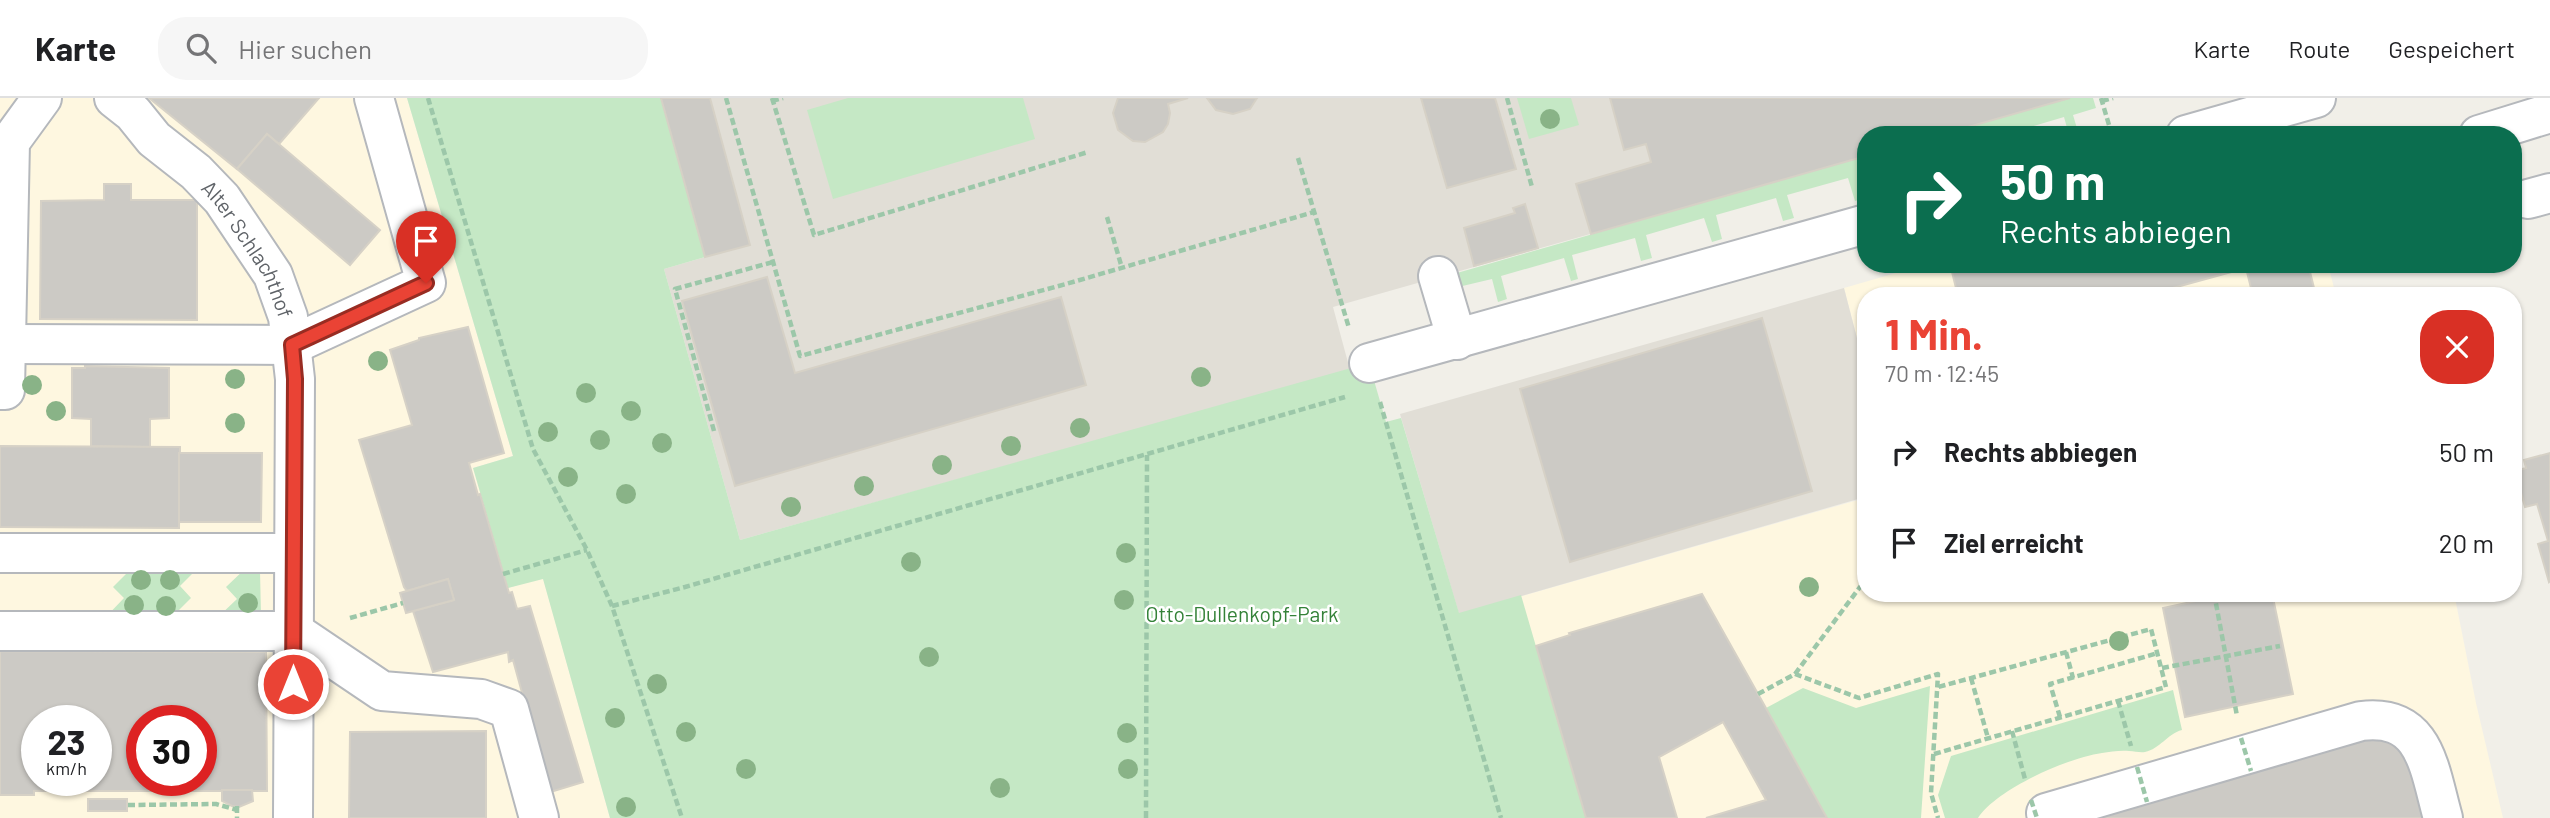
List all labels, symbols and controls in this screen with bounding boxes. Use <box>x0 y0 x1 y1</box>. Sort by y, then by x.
search box <box>158 17 648 80</box>
text: Karte <box>35 28 116 68</box>
icon: search <box>182 29 220 67</box>
text: Hier suchen <box>238 33 372 64</box>
text: Karte <box>2193 34 2251 63</box>
text: Route <box>2289 34 2350 63</box>
text: Gespeichert <box>2388 34 2515 63</box>
text: 50 m <box>2000 151 2105 210</box>
icon: right <box>1885 154 1976 245</box>
street label: Alter Schlachthof <box>197 174 300 321</box>
pin <box>396 211 456 283</box>
text: Rechts abbiegen <box>2000 211 2232 249</box>
icon: arrive <box>407 222 445 260</box>
text: 1 Min. <box>1885 308 1983 358</box>
button: close <box>2420 310 2494 384</box>
text: 70 m · 12:45 <box>1885 359 1999 387</box>
icon: right <box>1885 433 1923 471</box>
text: Rechts abbiegen <box>1944 436 2137 467</box>
text: 50 m <box>2439 436 2494 467</box>
icon: arrive <box>1885 524 1923 562</box>
text: Ziel erreicht <box>1944 527 2084 558</box>
text: 20 m <box>2439 527 2494 558</box>
park label: Otto-Dullenkopf-Park <box>1145 601 1339 626</box>
position arrow <box>256 647 330 721</box>
speed limit sign: 30 <box>126 705 217 796</box>
text: 23 <box>47 720 86 762</box>
text: km/h <box>46 757 87 779</box>

